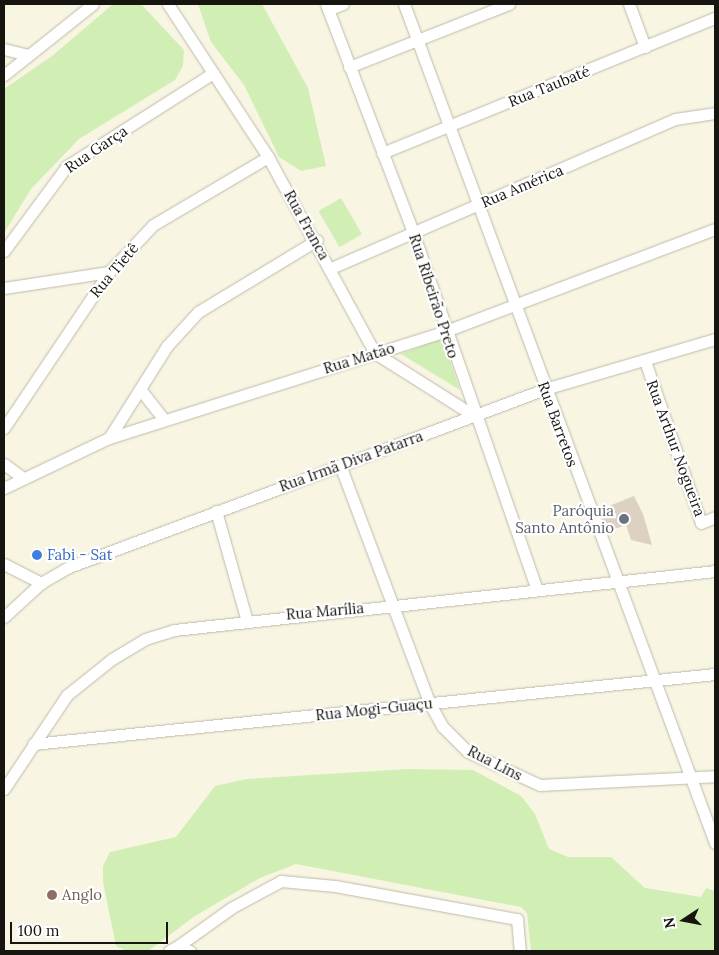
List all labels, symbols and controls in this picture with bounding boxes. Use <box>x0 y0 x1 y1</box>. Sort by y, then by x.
street label: Rua Taubaté <box>506 62 592 110</box>
street label: Rua Garça <box>61 122 131 176</box>
street label: Rua América <box>478 161 566 211</box>
street label: Rua Franca <box>280 187 334 263</box>
street label: Rua Ribeirão Preto <box>405 232 463 360</box>
street label: Rua Tietê <box>86 239 142 301</box>
street label: Rua Matão <box>321 339 397 377</box>
street label: Rua Arthur Nogueira <box>643 377 709 519</box>
street label: Rua Barretos <box>534 379 582 469</box>
street label: Rua Irmã Diva Patarra <box>277 427 425 495</box>
place label: Paróquia Santo Antônio <box>515 501 614 536</box>
marker: Paróquia Santo Antônio <box>618 513 630 525</box>
place label: Fabi - Sat <box>47 546 112 564</box>
marker: Fabi - Sat <box>31 549 43 561</box>
street label: Rua Marília <box>285 599 365 623</box>
street label: Rua Mogi-Guaçu <box>315 694 433 724</box>
street label: Rua Lins <box>465 742 525 784</box>
place label: Anglo <box>62 886 102 904</box>
marker: Anglo <box>46 889 58 901</box>
north arrow <box>659 895 709 945</box>
scale bar <box>12 912 170 944</box>
text: N <box>659 916 679 930</box>
text: 100 m <box>18 921 59 940</box>

